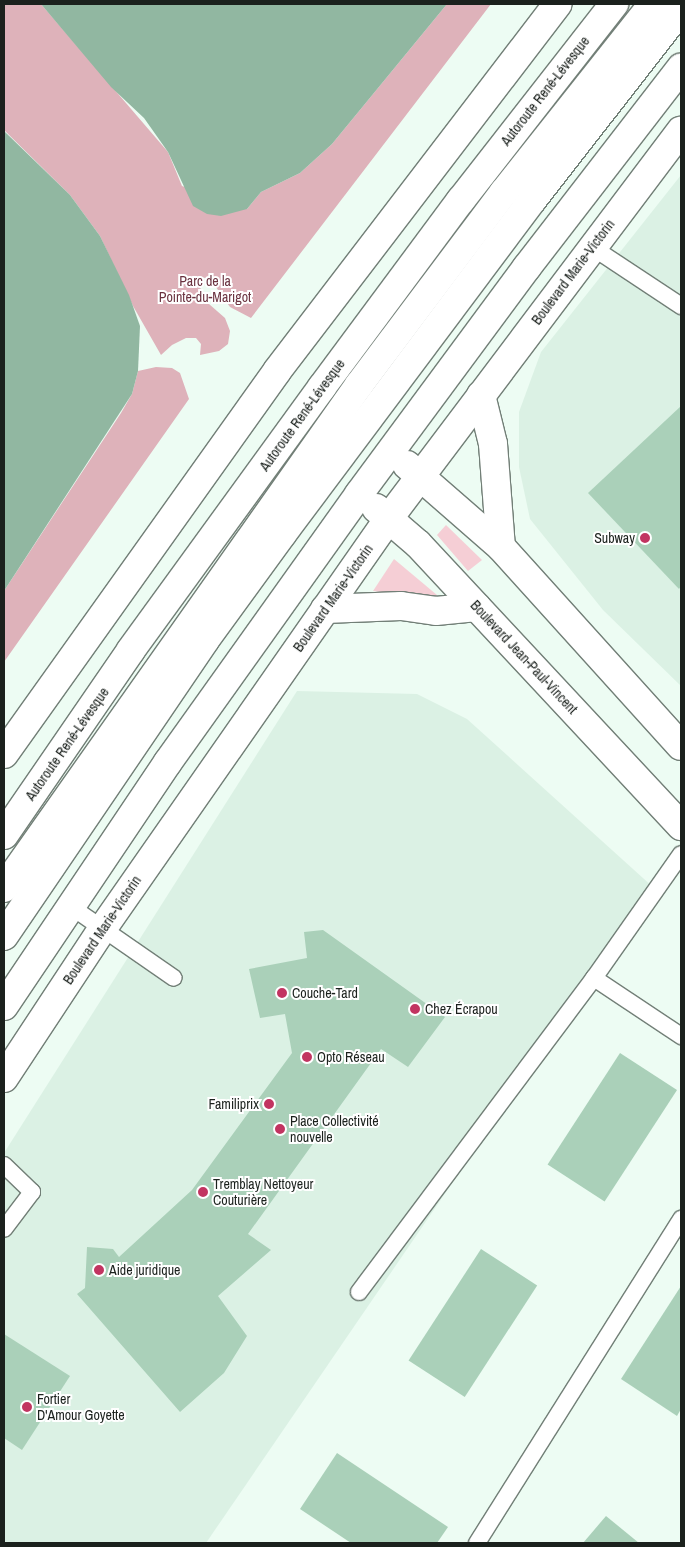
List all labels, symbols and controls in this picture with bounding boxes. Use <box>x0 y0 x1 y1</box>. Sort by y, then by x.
street label: Autoroute René-Lévesque <box>497 33 593 149</box>
street label: Boulevard Marie-Victorin <box>528 216 618 328</box>
park label: Parc de la Pointe-du-Marigot <box>159 273 251 306</box>
street label: Autoroute René-Lévesque <box>256 356 348 474</box>
place label: Subway <box>594 530 635 546</box>
marker: Subway <box>639 532 651 544</box>
street label: Boulevard Marie-Victorin <box>290 541 376 655</box>
street label: Boulevard Jean-Paul-Vincent <box>467 597 581 717</box>
street label: Autoroute René-Lévesque <box>22 684 112 804</box>
street label: Boulevard Marie-Victorin <box>59 872 145 988</box>
place label: Couche-Tard <box>292 985 358 1001</box>
marker: Couche-Tard <box>276 987 288 999</box>
place label: Chez Écrapou <box>425 1001 498 1017</box>
marker: Chez Écrapou <box>409 1003 421 1015</box>
place label: Opto Réseau <box>317 1049 385 1065</box>
marker: Opto Réseau <box>301 1051 313 1063</box>
place label: Familiprix <box>209 1096 259 1112</box>
marker: Familiprix <box>263 1098 275 1110</box>
place label: Place Collectivité nouvelle <box>290 1113 379 1146</box>
marker: Place Collectivité nouvelle <box>274 1123 286 1135</box>
place label: Tremblay Nettoyeur Couturière <box>213 1176 313 1208</box>
marker: Tremblay Nettoyeur Couturière <box>197 1186 209 1198</box>
place label: Aide juridique <box>109 1262 180 1278</box>
marker: Aide juridique <box>93 1264 105 1276</box>
place label: Fortier D'Amour Goyette <box>37 1391 125 1424</box>
marker: Fortier D'Amour Goyette <box>21 1401 33 1413</box>

